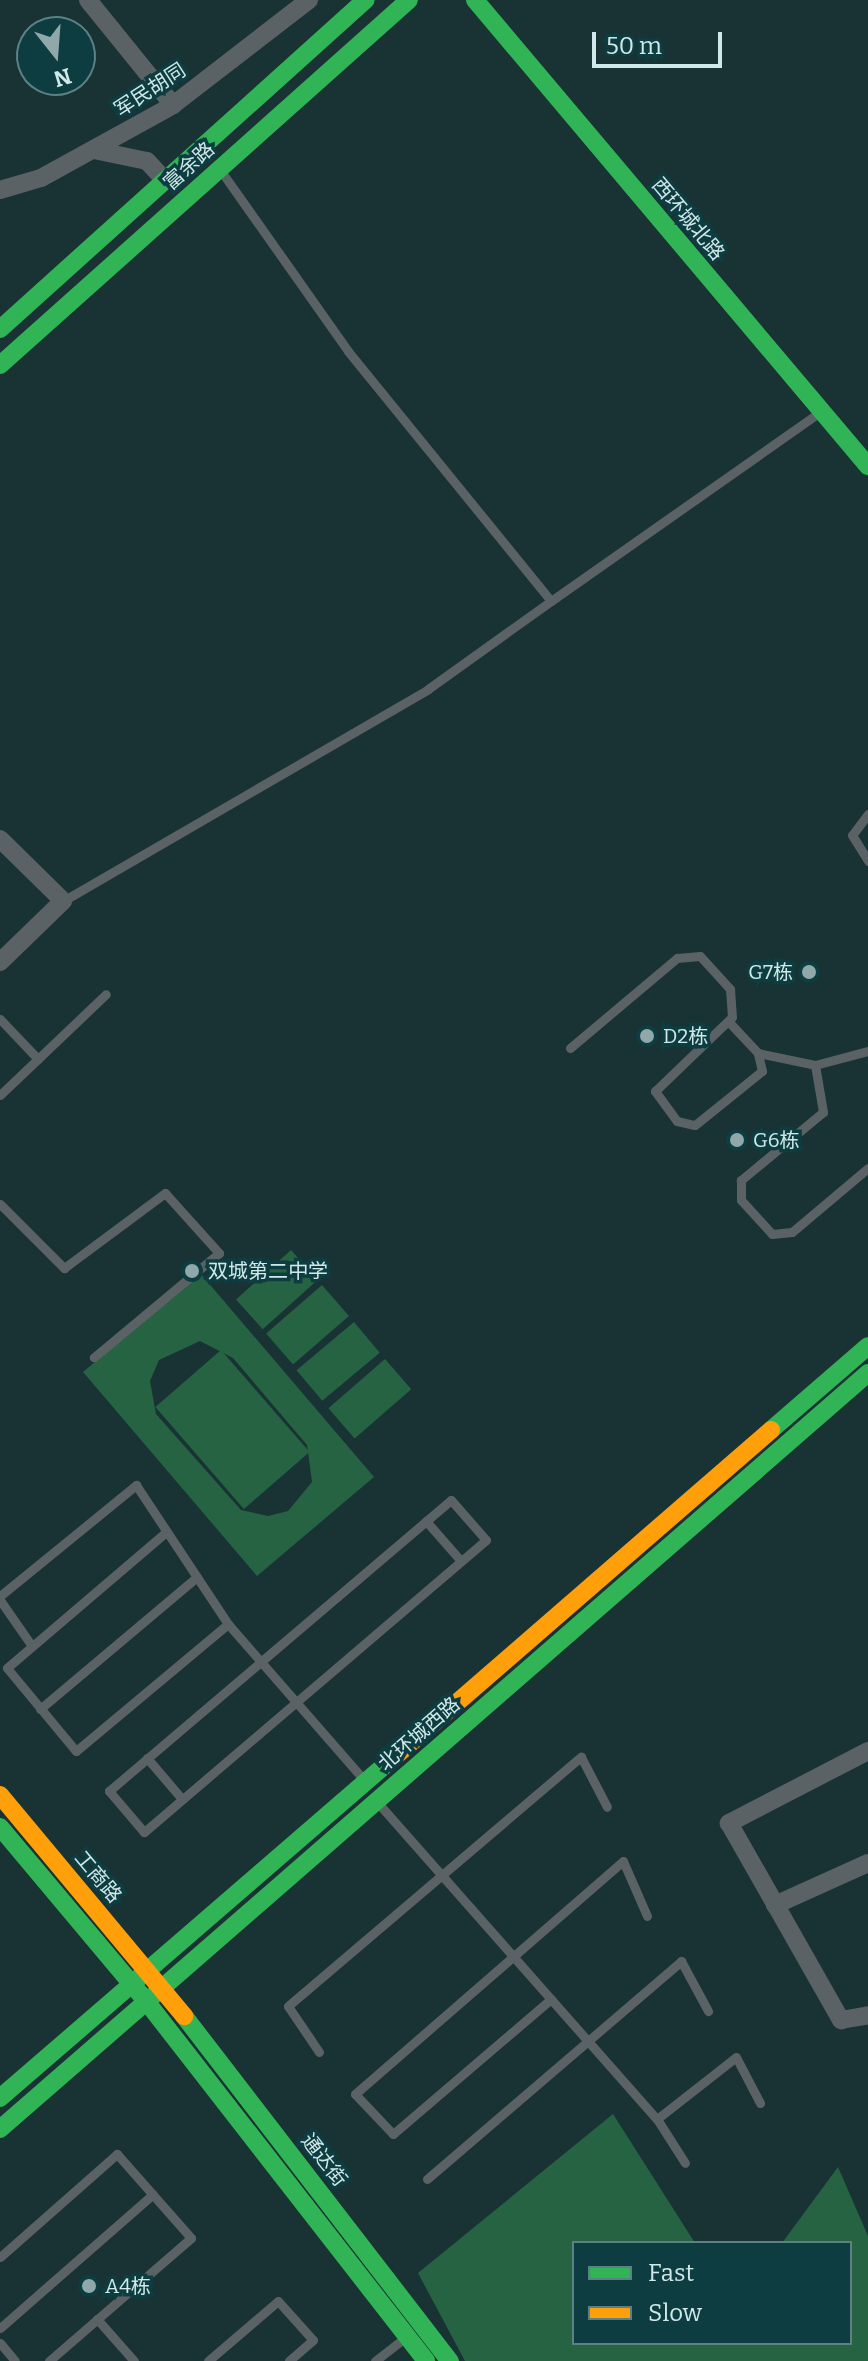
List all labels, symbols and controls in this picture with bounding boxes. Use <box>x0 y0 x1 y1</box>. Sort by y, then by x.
north arrow <box>16 16 96 96</box>
scale bar <box>596 16 726 66</box>
text: 50 m <box>606 32 662 60</box>
street label: 军民胡同 <box>110 58 190 122</box>
text: N <box>51 62 75 93</box>
street label: 富余路 <box>159 137 219 195</box>
street label: 西环城北路 <box>647 173 729 265</box>
place label: G7栋 <box>748 960 793 984</box>
marker: G7栋 <box>800 963 818 981</box>
place label: D2栋 <box>663 1024 708 1048</box>
marker: D2栋 <box>638 1027 656 1045</box>
place label: G6栋 <box>753 1128 799 1152</box>
marker: G6栋 <box>728 1131 746 1149</box>
place label: 双城第二中学 <box>208 1259 328 1283</box>
marker: 双城第二中学 <box>183 1262 201 1280</box>
street label: 北环城西路 <box>373 1692 465 1776</box>
street label: 工商路 <box>70 1846 126 1908</box>
street label: 通达街 <box>296 2129 352 2191</box>
legend <box>572 2241 852 2345</box>
text: Fast <box>648 2259 694 2287</box>
place label: A4栋 <box>105 2274 151 2298</box>
marker: A4栋 <box>80 2277 98 2295</box>
text: Slow <box>648 2299 702 2327</box>

